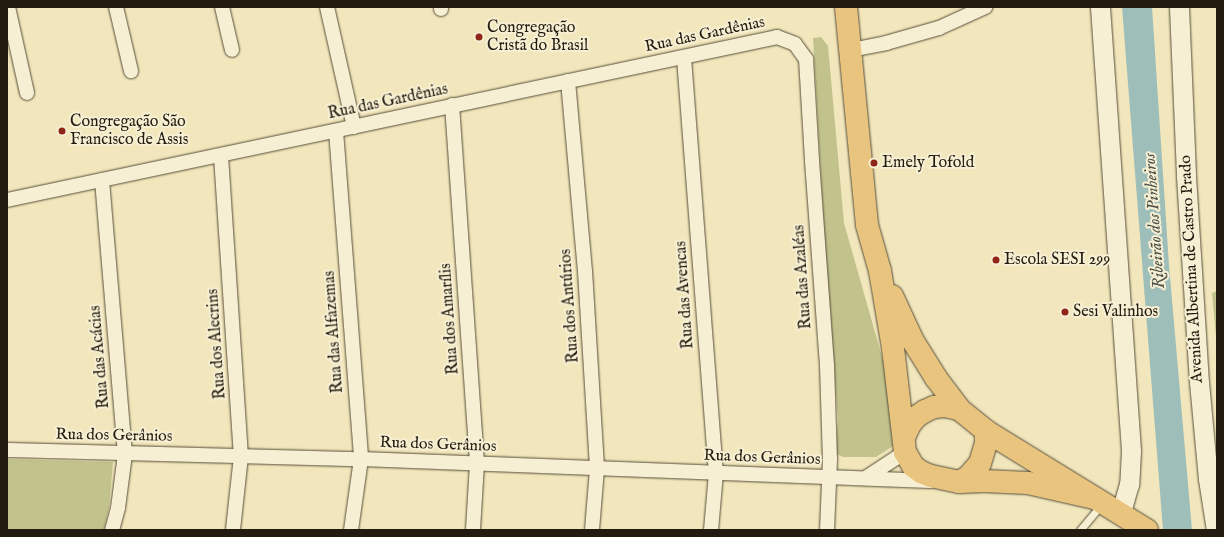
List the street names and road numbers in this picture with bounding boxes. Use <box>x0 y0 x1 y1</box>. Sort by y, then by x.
street label: Rua das Gardênias <box>643 13 767 57</box>
street label: Rua das Gardênias <box>326 80 450 124</box>
street label: Avenida Albertina de Castro Prado <box>1176 155 1208 383</box>
street label: Rua das Azaléas <box>790 224 816 330</box>
street label: Rua das Avencas <box>672 240 698 350</box>
street label: Rua dos Antúrios <box>556 248 584 364</box>
street label: Rua dos Amarílis <box>437 263 463 375</box>
street label: Rua das Alfazemas <box>320 270 348 394</box>
street label: Rua dos Alecrins <box>204 288 230 400</box>
street label: Rua das Acácias <box>86 305 114 409</box>
street label: Rua dos Gerânios <box>55 425 173 447</box>
street label: Rua dos Gerânios <box>379 433 497 457</box>
street label: Rua dos Gerânios <box>703 446 821 470</box>

